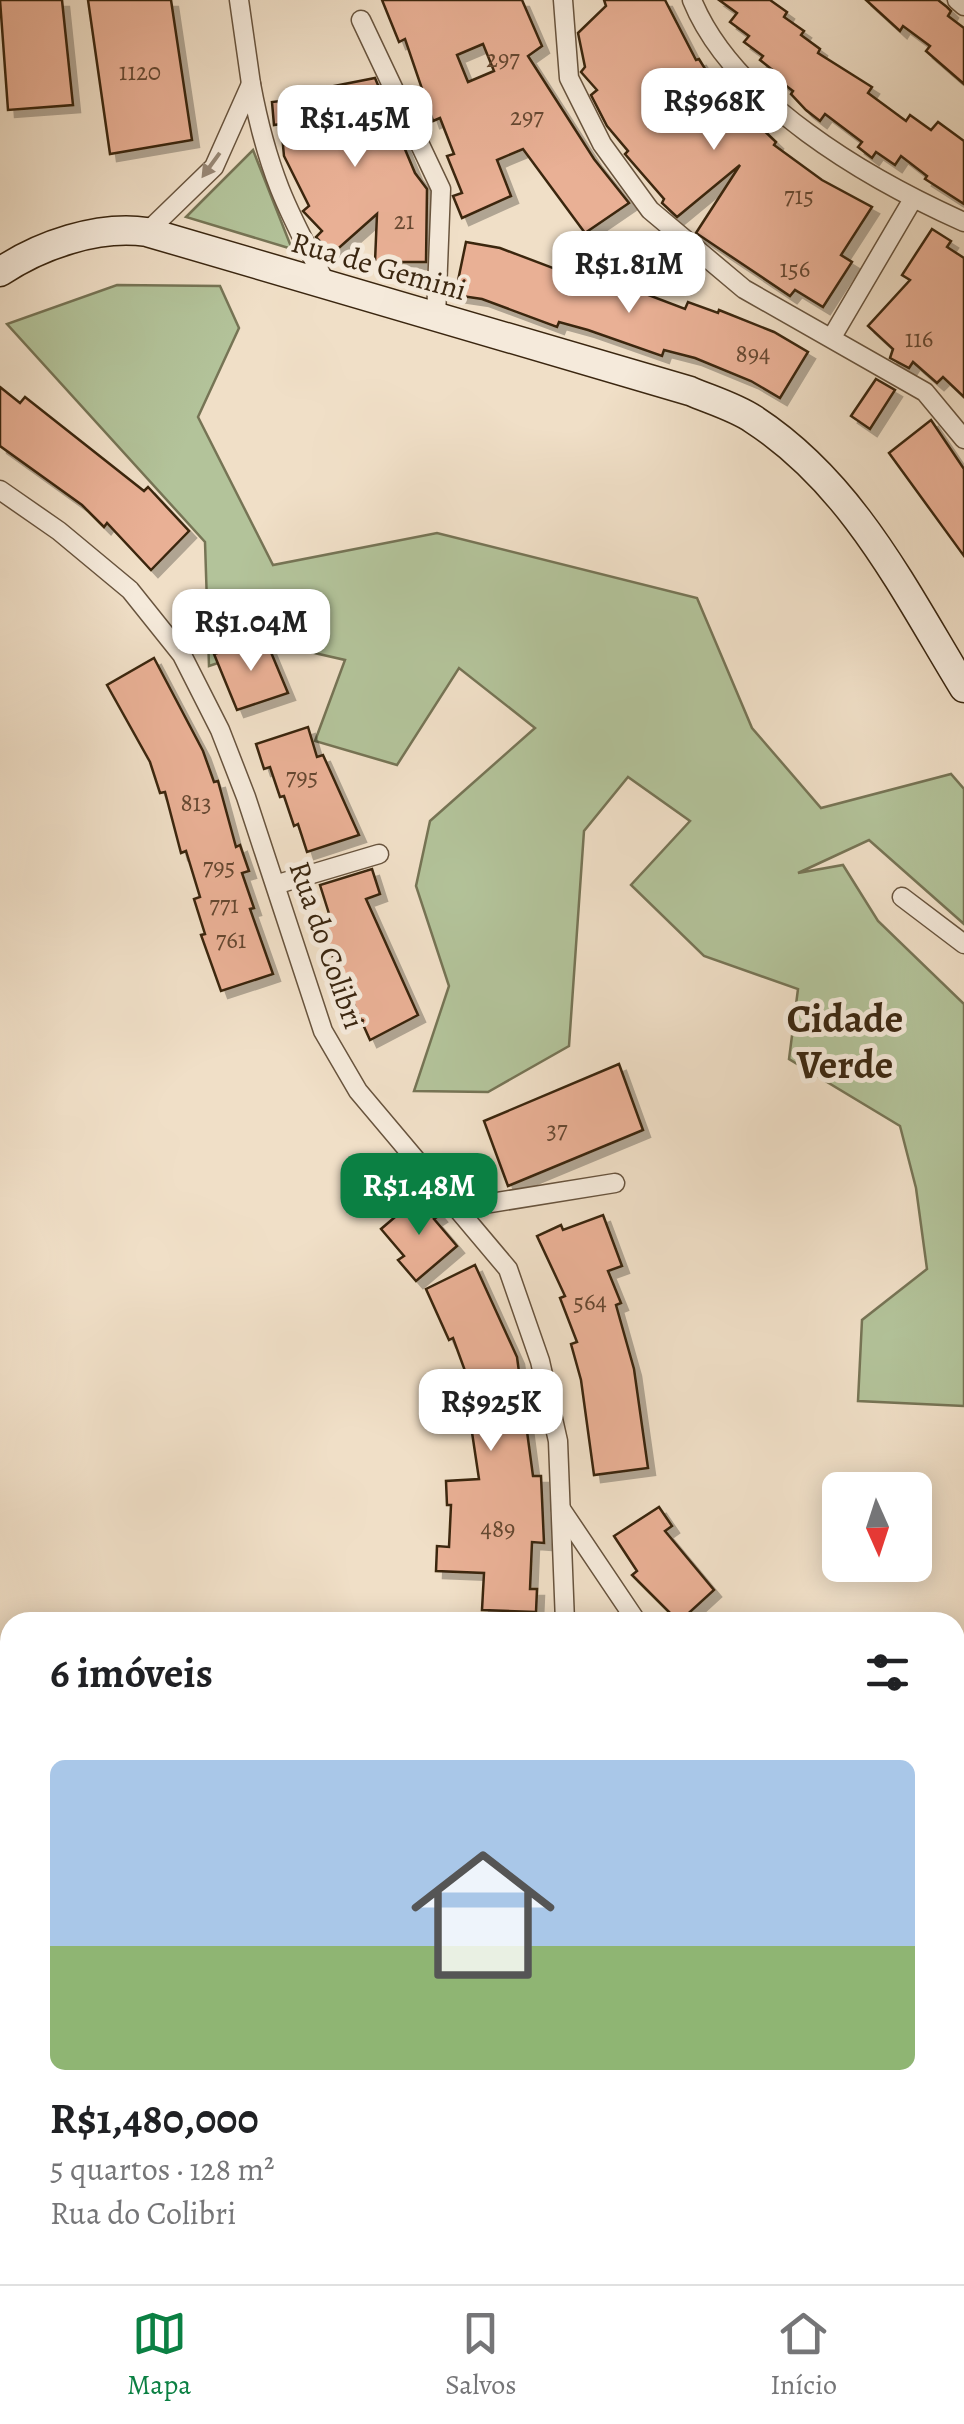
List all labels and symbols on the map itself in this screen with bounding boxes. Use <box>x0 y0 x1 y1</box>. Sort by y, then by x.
house number: 297 <box>486 42 520 76</box>
house number: 1120 <box>119 55 161 89</box>
pin: R$968K <box>633 68 795 153</box>
pin: R$1.45M <box>263 85 447 170</box>
house number: 297 <box>510 100 544 134</box>
one-way arrow <box>202 152 221 178</box>
house number: 715 <box>784 179 814 213</box>
house number: 21 <box>394 204 414 238</box>
street label: Rua de Gemini <box>287 222 471 310</box>
pin: R$1.81M <box>537 231 721 316</box>
house number: 156 <box>780 252 810 286</box>
house number: 116 <box>905 322 933 356</box>
house number: 894 <box>736 337 770 371</box>
pin: R$1.04M <box>159 589 343 674</box>
house number: 795 <box>286 760 318 794</box>
house number: 813 <box>180 786 212 820</box>
house number: 795 <box>203 850 235 884</box>
street label: Rua do Colibri <box>280 856 374 1034</box>
house number: 771 <box>209 888 239 922</box>
house number: 761 <box>216 923 246 957</box>
district label: Cidade Verde <box>787 991 903 1092</box>
house number: 37 <box>547 1113 568 1147</box>
pin: R$1.48M <box>327 1153 511 1238</box>
house number: 564 <box>573 1285 607 1319</box>
pin: R$925K <box>410 1369 572 1454</box>
north arrow <box>822 1472 932 1582</box>
house number: 489 <box>481 1512 515 1546</box>

